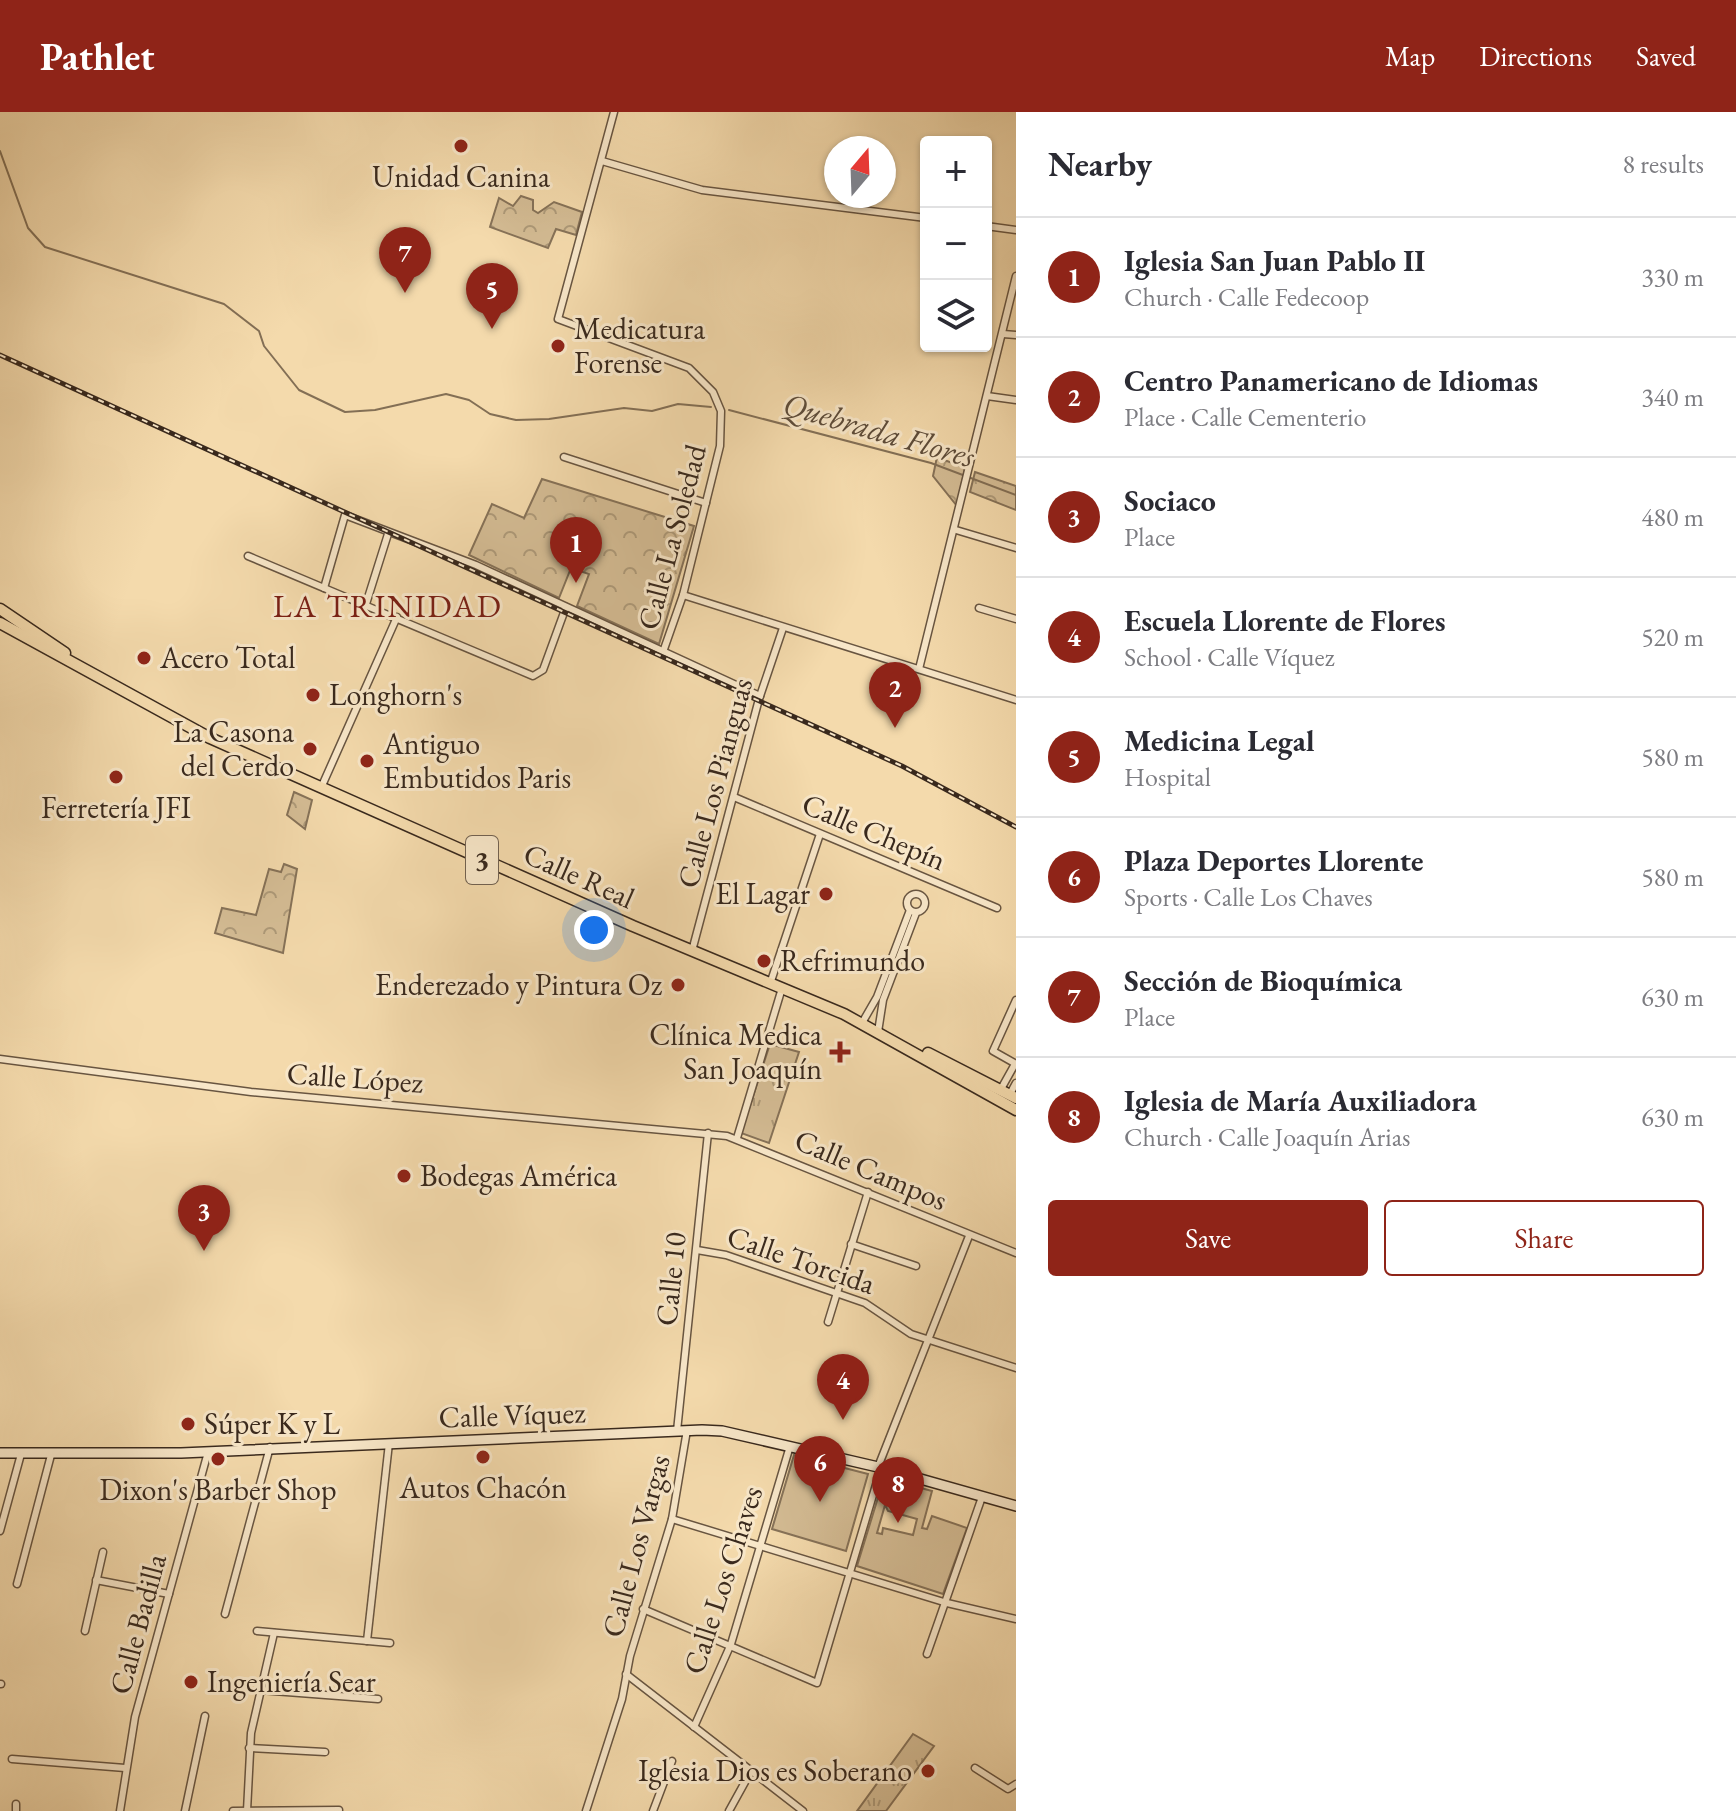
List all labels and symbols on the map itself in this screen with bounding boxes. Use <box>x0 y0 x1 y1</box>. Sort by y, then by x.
north arrow <box>824 136 896 208</box>
marker: Unidad Canina <box>452 137 470 155</box>
place label: Unidad Canina <box>372 157 550 196</box>
pin: 7 <box>379 227 431 293</box>
pin: 5 <box>466 263 518 329</box>
place label: Medicatura Forense <box>574 309 705 382</box>
marker: Medicatura Forense <box>549 337 567 355</box>
water label: Quebrada Flores <box>779 383 980 477</box>
street label: Calle La Soledad <box>628 439 715 634</box>
pin: 1 <box>550 517 602 583</box>
district label: LA TRINIDAD <box>273 585 503 627</box>
place label: Acero Total <box>159 638 295 677</box>
marker: Acero Total <box>135 649 153 667</box>
pin: 2 <box>869 662 921 728</box>
street label: Calle Los Pianguas <box>668 674 761 892</box>
place label: Longhorn's <box>329 675 462 714</box>
marker: Longhorn's <box>304 686 322 704</box>
place label: La Casona del Cerdo <box>173 712 294 785</box>
place label: Antiguo Embutidos Paris <box>382 724 571 797</box>
marker: La Casona del Cerdo <box>301 740 319 758</box>
marker: Antiguo Embutidos Paris <box>358 752 376 770</box>
marker: Ferretería JFI <box>107 768 125 786</box>
street label: Calle Chepín <box>796 784 952 879</box>
place label: Ferretería JFI <box>41 788 191 827</box>
street label: Calle Real <box>518 834 641 917</box>
road number: 3 <box>466 836 498 884</box>
place label: El Lagar <box>715 874 810 913</box>
marker: El Lagar <box>817 885 835 903</box>
your location <box>574 910 614 950</box>
place label: Refrimundo <box>780 941 925 980</box>
marker: Refrimundo <box>755 952 773 970</box>
place label: Enderezado y Pintura Oz <box>375 965 663 1004</box>
marker: Enderezado y Pintura Oz <box>669 976 687 994</box>
place label: Clínica Medica San Joaquín <box>649 1015 822 1088</box>
marker: Clínica Medica San Joaquín <box>829 1041 851 1063</box>
street label: Calle López <box>286 1053 425 1102</box>
street label: Calle Campos <box>789 1120 953 1219</box>
place label: Bodegas América <box>420 1156 617 1195</box>
marker: Bodegas América <box>395 1167 413 1185</box>
pin: 3 <box>178 1185 230 1251</box>
street label: Calle Torcida <box>722 1216 880 1303</box>
street label: Calle 10 <box>646 1230 695 1328</box>
pin: 4 <box>817 1354 869 1420</box>
street label: Calle Víquez <box>438 1392 587 1437</box>
place label: Súper K y L <box>204 1404 341 1443</box>
marker: Súper K y L <box>179 1415 197 1433</box>
pin: 6 <box>794 1436 846 1502</box>
marker: Autos Chacón <box>474 1448 492 1466</box>
marker: Dixon's Barber Shop <box>209 1450 227 1468</box>
street label: Calle Los Vargas <box>592 1450 679 1641</box>
pin: 8 <box>872 1457 924 1523</box>
place label: Autos Chacón <box>398 1468 567 1507</box>
place label: Dixon's Barber Shop <box>99 1470 337 1509</box>
street label: Calle Los Chaves <box>674 1481 771 1679</box>
street label: Calle Badilla <box>100 1549 175 1698</box>
place label: Ingeniería Sear <box>207 1662 376 1701</box>
marker: Ingeniería Sear <box>182 1673 200 1691</box>
place label: Iglesia Dios es Soberano <box>638 1751 912 1790</box>
marker: Iglesia Dios es Soberano <box>919 1762 937 1780</box>

